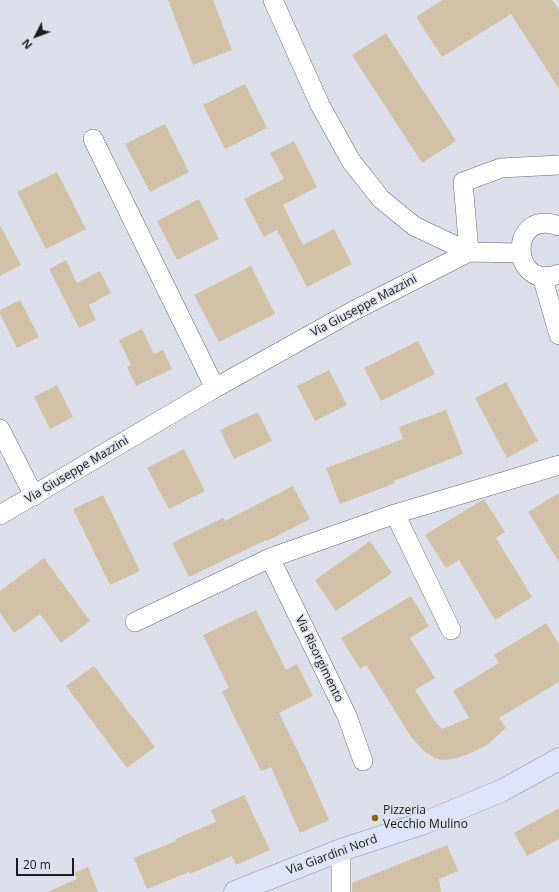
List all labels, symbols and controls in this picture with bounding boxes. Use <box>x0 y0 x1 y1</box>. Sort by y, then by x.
north arrow <box>16 16 56 56</box>
text: N <box>18 36 35 53</box>
street label: Via Giuseppe Mazzini <box>308 272 420 340</box>
street label: Via Giuseppe Mazzini <box>23 433 131 507</box>
street label: Via Risorgimento <box>292 613 346 705</box>
place label: Pizzeria Vecchio Mulino <box>383 804 468 832</box>
marker: Pizzeria Vecchio Mulino <box>370 813 380 823</box>
street label: Via Giardini Nord <box>285 832 379 878</box>
scale bar <box>18 850 76 876</box>
text: 20 m <box>23 856 51 873</box>

